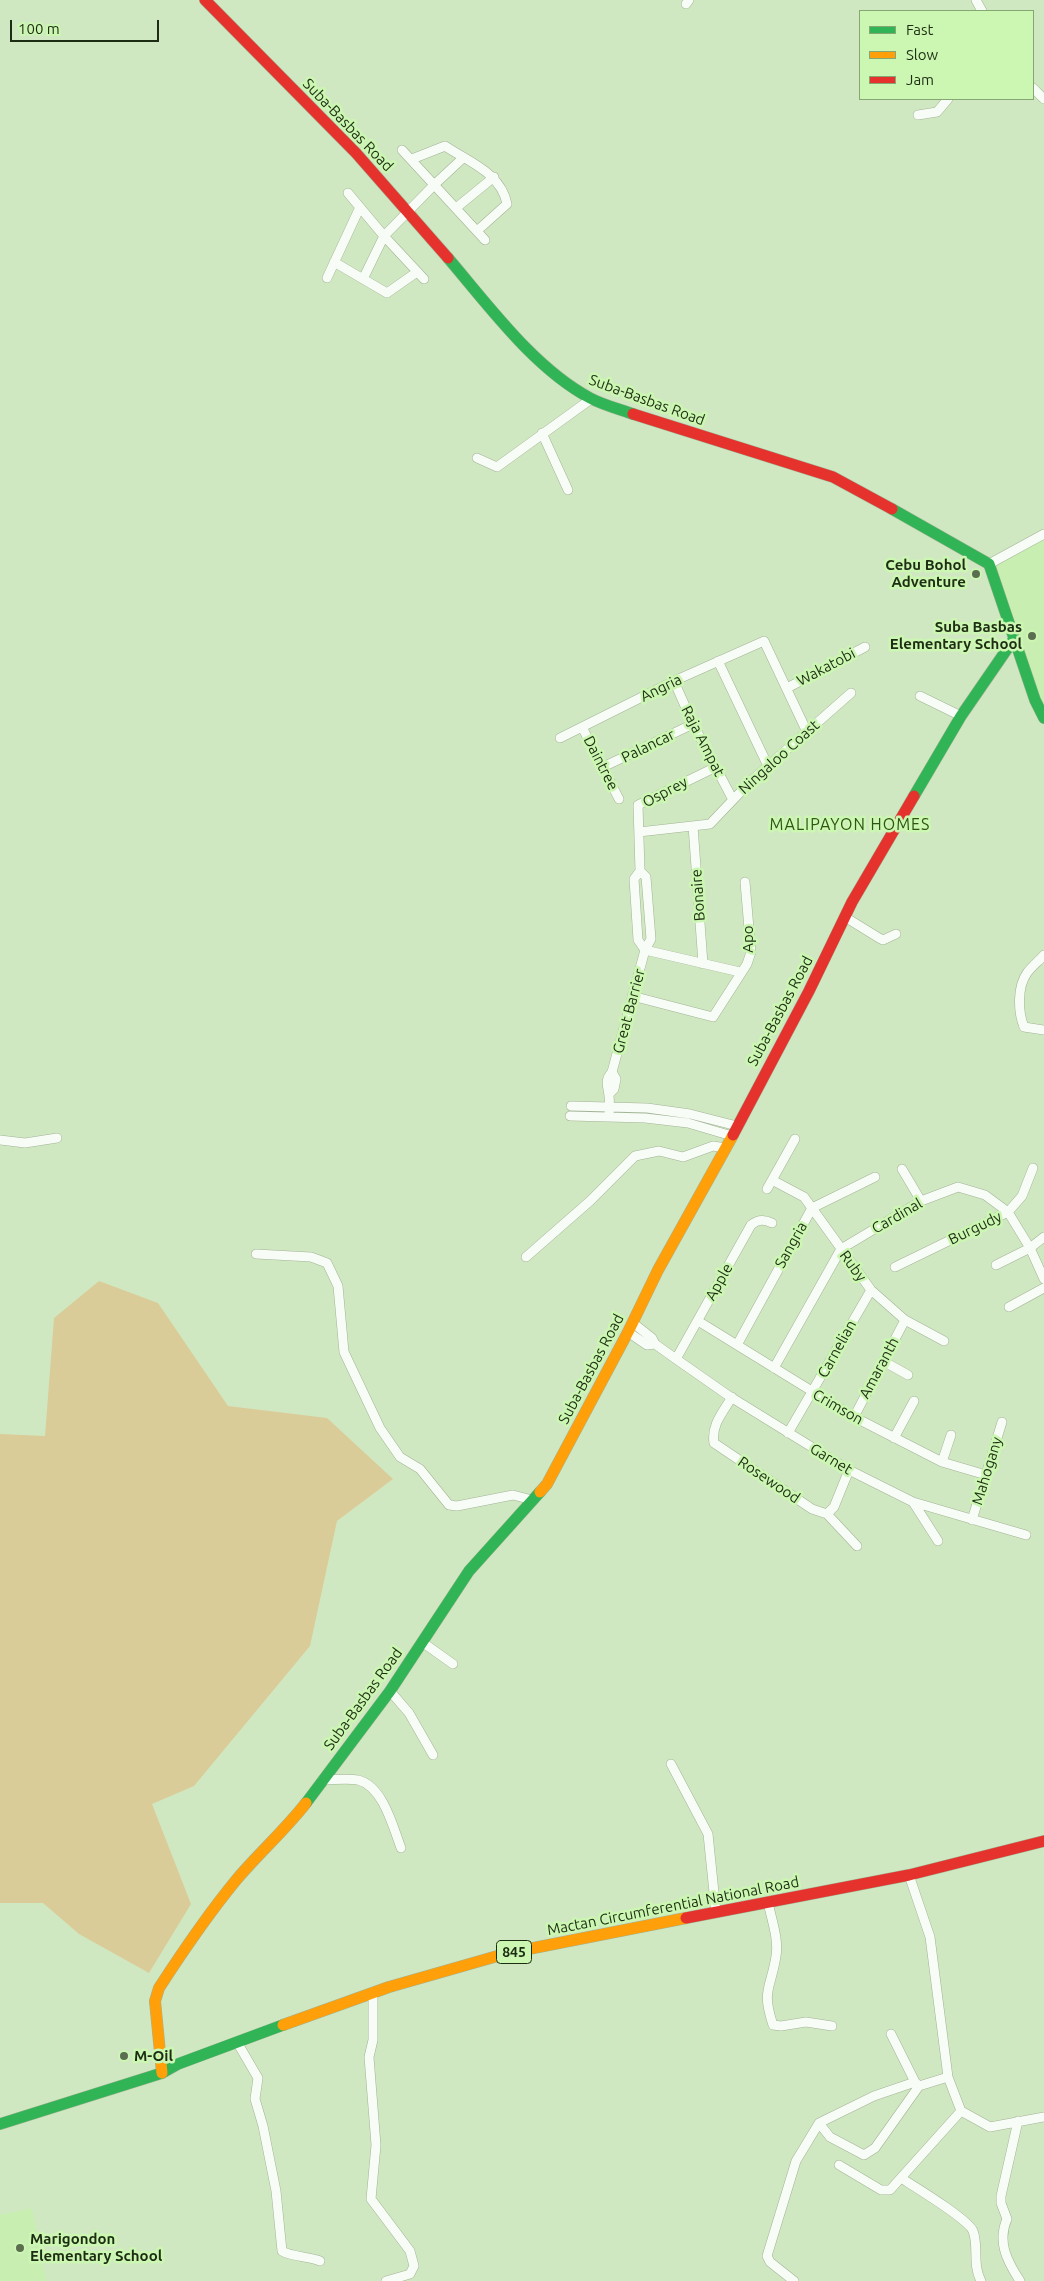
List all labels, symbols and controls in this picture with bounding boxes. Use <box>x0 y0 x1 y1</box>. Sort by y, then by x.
scale bar <box>12 10 161 42</box>
legend <box>859 10 1034 100</box>
text: 100 m <box>18 20 60 37</box>
text: Fast <box>906 21 933 38</box>
text: Slow <box>906 46 938 63</box>
text: Jam <box>906 71 934 88</box>
street label: Suba-Basbas Road <box>299 75 397 175</box>
street label: Suba-Basbas Road <box>587 371 707 429</box>
place label: Cebu Bohol Adventure <box>885 556 966 591</box>
marker: Cebu Bohol Adventure <box>970 568 982 580</box>
place label: Suba Basbas Elementary School <box>890 618 1022 653</box>
marker: Suba Basbas Elementary School <box>1026 630 1038 642</box>
street label: Wakatobi <box>794 644 858 690</box>
street label: Angria <box>637 670 685 706</box>
street label: Raja Ampat <box>678 703 728 779</box>
street label: Ningaloo Coast <box>735 716 823 798</box>
street label: Palancar <box>618 725 678 767</box>
street label: Daintree <box>580 733 622 793</box>
street label: Osprey <box>640 773 690 811</box>
district label: MALIPAYON HOMES <box>768 815 932 835</box>
street label: Bonaire <box>687 868 709 922</box>
street label: Apo <box>739 925 757 953</box>
street label: Suba-Basbas Road <box>743 953 817 1069</box>
street label: Great Barrier <box>609 967 649 1055</box>
street label: Cardinal <box>869 1194 925 1238</box>
street label: Burgudy <box>945 1207 1005 1249</box>
street label: Sangria <box>771 1219 811 1271</box>
street label: Ruby <box>836 1247 870 1285</box>
street label: Apple <box>702 1260 736 1304</box>
street label: Suba-Basbas Road <box>554 1311 628 1427</box>
street label: Carnelian <box>814 1317 860 1381</box>
street label: Amaranth <box>855 1334 903 1402</box>
street label: Crimson <box>810 1385 866 1429</box>
street label: Mahogany <box>968 1435 1006 1507</box>
street label: Garnet <box>807 1439 855 1479</box>
street label: Rosewood <box>735 1453 803 1507</box>
street label: Suba-Basbas Road <box>320 1644 406 1754</box>
street label: Mactan Circumferential National Road <box>545 1873 801 1939</box>
road number: 845 <box>496 1940 532 1964</box>
place label: M-Oil <box>134 2047 173 2065</box>
marker: M-Oil <box>118 2050 130 2062</box>
place label: Marigondon Elementary School <box>30 2230 162 2265</box>
marker: Marigondon Elementary School <box>14 2242 26 2254</box>

